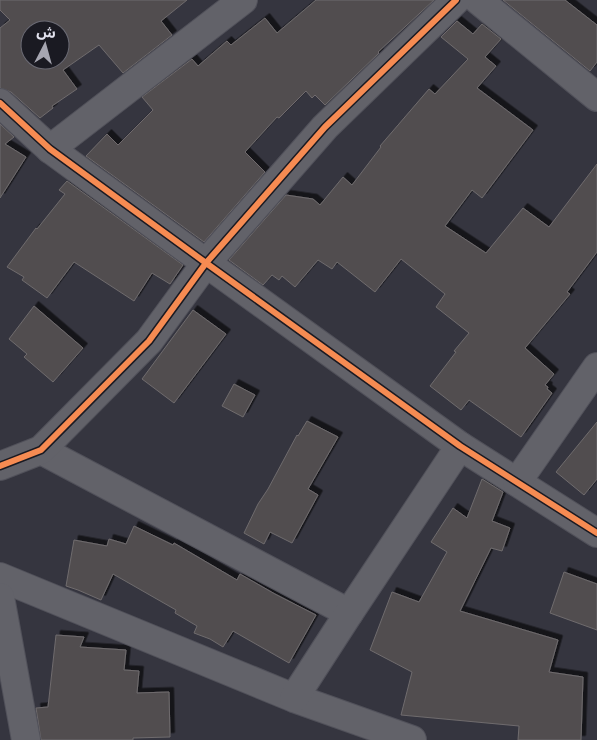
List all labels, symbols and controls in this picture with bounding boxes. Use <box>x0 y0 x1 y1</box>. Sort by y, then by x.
north arrow <box>20 20 70 70</box>
text: ش <box>36 23 57 41</box>

